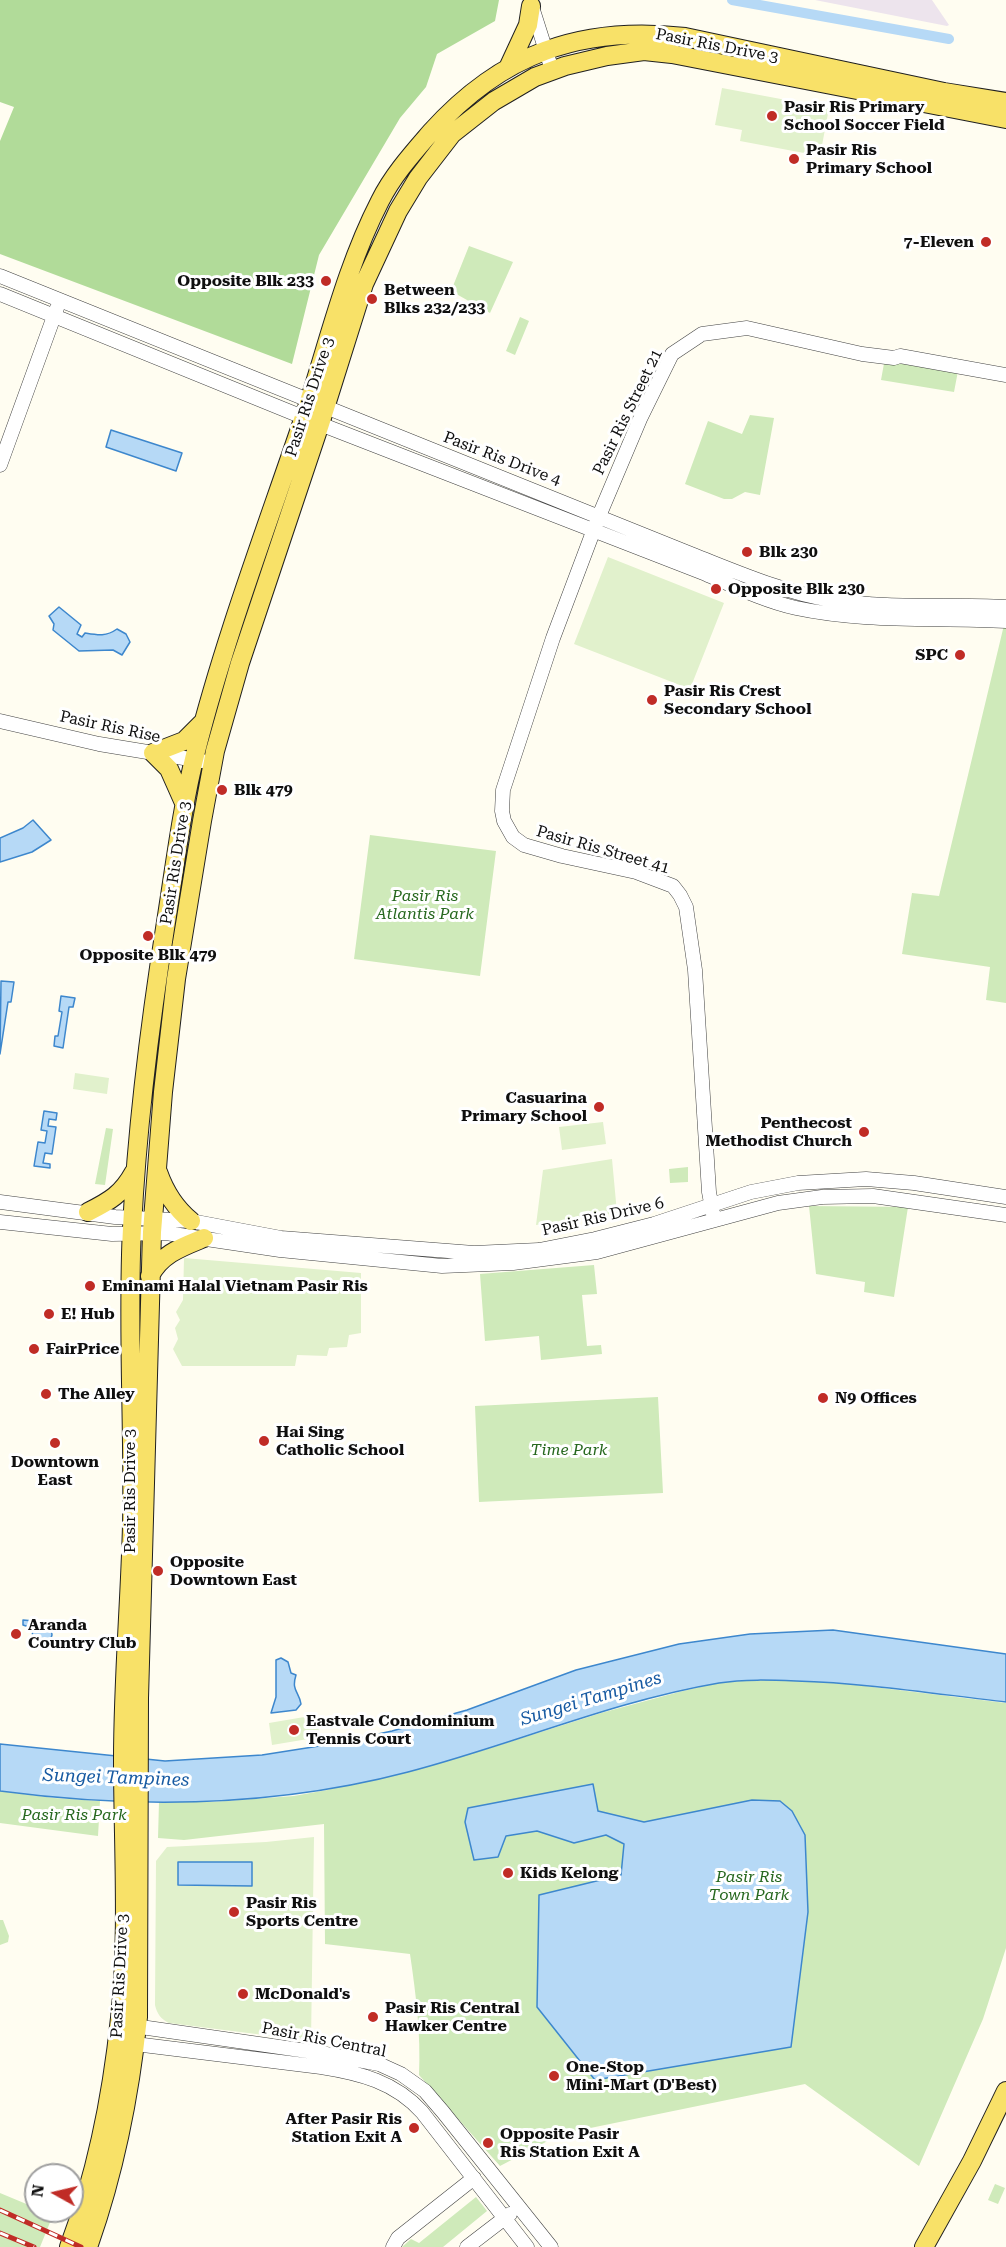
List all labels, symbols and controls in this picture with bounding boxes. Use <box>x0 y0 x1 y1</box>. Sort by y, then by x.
street label: Pasir Ris Drive 3 <box>654 25 780 67</box>
place label: Pasir Ris Primary School Soccer Field <box>784 97 945 135</box>
marker: Pasir Ris Primary School Soccer Field <box>765 109 779 123</box>
place label: Pasir Ris Primary School <box>806 140 932 178</box>
marker: Pasir Ris Primary School <box>787 152 801 166</box>
place label: 7-Eleven <box>904 232 974 252</box>
marker: 7-Eleven <box>979 235 993 249</box>
place label: Opposite Blk 233 <box>177 271 314 291</box>
marker: Opposite Blk 233 <box>319 274 333 288</box>
place label: Between Blks 232/233 <box>384 280 485 318</box>
marker: Between Blks 232/233 <box>365 292 379 306</box>
street label: Pasir Ris Drive 3 <box>282 335 338 459</box>
street label: Pasir Ris Street 21 <box>589 346 667 478</box>
street label: Pasir Ris Drive 4 <box>440 428 564 490</box>
place label: Blk 230 <box>759 542 818 562</box>
marker: Blk 230 <box>740 545 754 559</box>
place label: Opposite Blk 230 <box>728 579 865 599</box>
marker: Opposite Blk 230 <box>709 582 723 596</box>
place label: SPC <box>915 645 948 665</box>
marker: SPC <box>953 648 967 662</box>
place label: Pasir Ris Crest Secondary School <box>664 681 811 719</box>
marker: Pasir Ris Crest Secondary School <box>645 693 659 707</box>
street label: Pasir Ris Rise <box>58 707 162 747</box>
place label: Blk 479 <box>234 780 293 800</box>
marker: Blk 479 <box>215 783 229 797</box>
street label: Pasir Ris Drive 3 <box>157 800 195 926</box>
street label: Pasir Ris Street 41 <box>534 822 672 878</box>
park label: Pasir Ris Atlantis Park <box>376 886 474 924</box>
marker: Opposite Blk 479 <box>141 929 155 943</box>
place label: Opposite Blk 479 <box>80 945 216 965</box>
place label: Casuarina Primary School <box>461 1088 587 1126</box>
marker: Casuarina Primary School <box>592 1100 606 1114</box>
place label: Penthecost Methodist Church <box>705 1113 852 1151</box>
marker: Penthecost Methodist Church <box>857 1125 871 1139</box>
street label: Pasir Ris Drive 6 <box>540 1194 666 1240</box>
place label: Eminami Halal Vietnam Pasir Ris <box>102 1276 368 1296</box>
marker: Eminami Halal Vietnam Pasir Ris <box>83 1279 97 1293</box>
place label: E! Hub <box>61 1304 115 1324</box>
marker: E! Hub <box>42 1307 56 1321</box>
place label: FairPrice <box>46 1339 119 1359</box>
marker: FairPrice <box>27 1342 41 1356</box>
place label: The Alley <box>58 1384 135 1404</box>
marker: The Alley <box>39 1387 53 1401</box>
place label: N9 Offices <box>835 1388 917 1408</box>
marker: N9 Offices <box>816 1391 830 1405</box>
place label: Hai Sing Catholic School <box>276 1422 404 1460</box>
street label: Pasir Ris Drive 3 <box>120 1429 140 1553</box>
marker: Hai Sing Catholic School <box>257 1434 271 1448</box>
marker: Downtown East <box>48 1436 62 1450</box>
park label: Time Park <box>531 1440 607 1460</box>
place label: Downtown East <box>11 1452 99 1490</box>
place label: Opposite Downtown East <box>170 1552 297 1590</box>
marker: Opposite Downtown East <box>151 1564 165 1578</box>
place label: Aranda Country Club <box>28 1615 136 1653</box>
marker: Aranda Country Club <box>9 1627 23 1641</box>
water label: Sungei Tampines <box>518 1667 664 1731</box>
place label: Eastvale Condominium Tennis Court <box>306 1711 494 1749</box>
marker: Eastvale Condominium Tennis Court <box>287 1723 301 1737</box>
water label: Sungei Tampines <box>42 1765 190 1791</box>
park label: Pasir Ris Park <box>21 1805 127 1825</box>
place label: Kids Kelong <box>520 1863 619 1883</box>
marker: Kids Kelong <box>501 1866 515 1880</box>
park label: Pasir Ris Town Park <box>709 1867 789 1905</box>
place label: Pasir Ris Sports Centre <box>246 1893 358 1931</box>
marker: Pasir Ris Sports Centre <box>227 1905 241 1919</box>
street label: Pasir Ris Drive 3 <box>107 1913 133 2039</box>
place label: McDonald's <box>255 1984 350 2004</box>
marker: McDonald's <box>236 1987 250 2001</box>
place label: Pasir Ris Central Hawker Centre <box>385 1998 519 2036</box>
marker: Pasir Ris Central Hawker Centre <box>366 2010 380 2024</box>
street label: Pasir Ris Central <box>260 2019 388 2061</box>
place label: One-Stop Mini-Mart (D'Best) <box>566 2057 717 2095</box>
marker: One-Stop Mini-Mart (D'Best) <box>547 2069 561 2083</box>
place label: After Pasir Ris Station Exit A <box>286 2109 402 2147</box>
marker: After Pasir Ris Station Exit A <box>407 2121 421 2135</box>
place label: Opposite Pasir Ris Station Exit A <box>500 2124 640 2162</box>
marker: Opposite Pasir Ris Station Exit A <box>481 2136 495 2150</box>
north arrow <box>24 2163 84 2223</box>
text: N <box>27 2183 48 2198</box>

